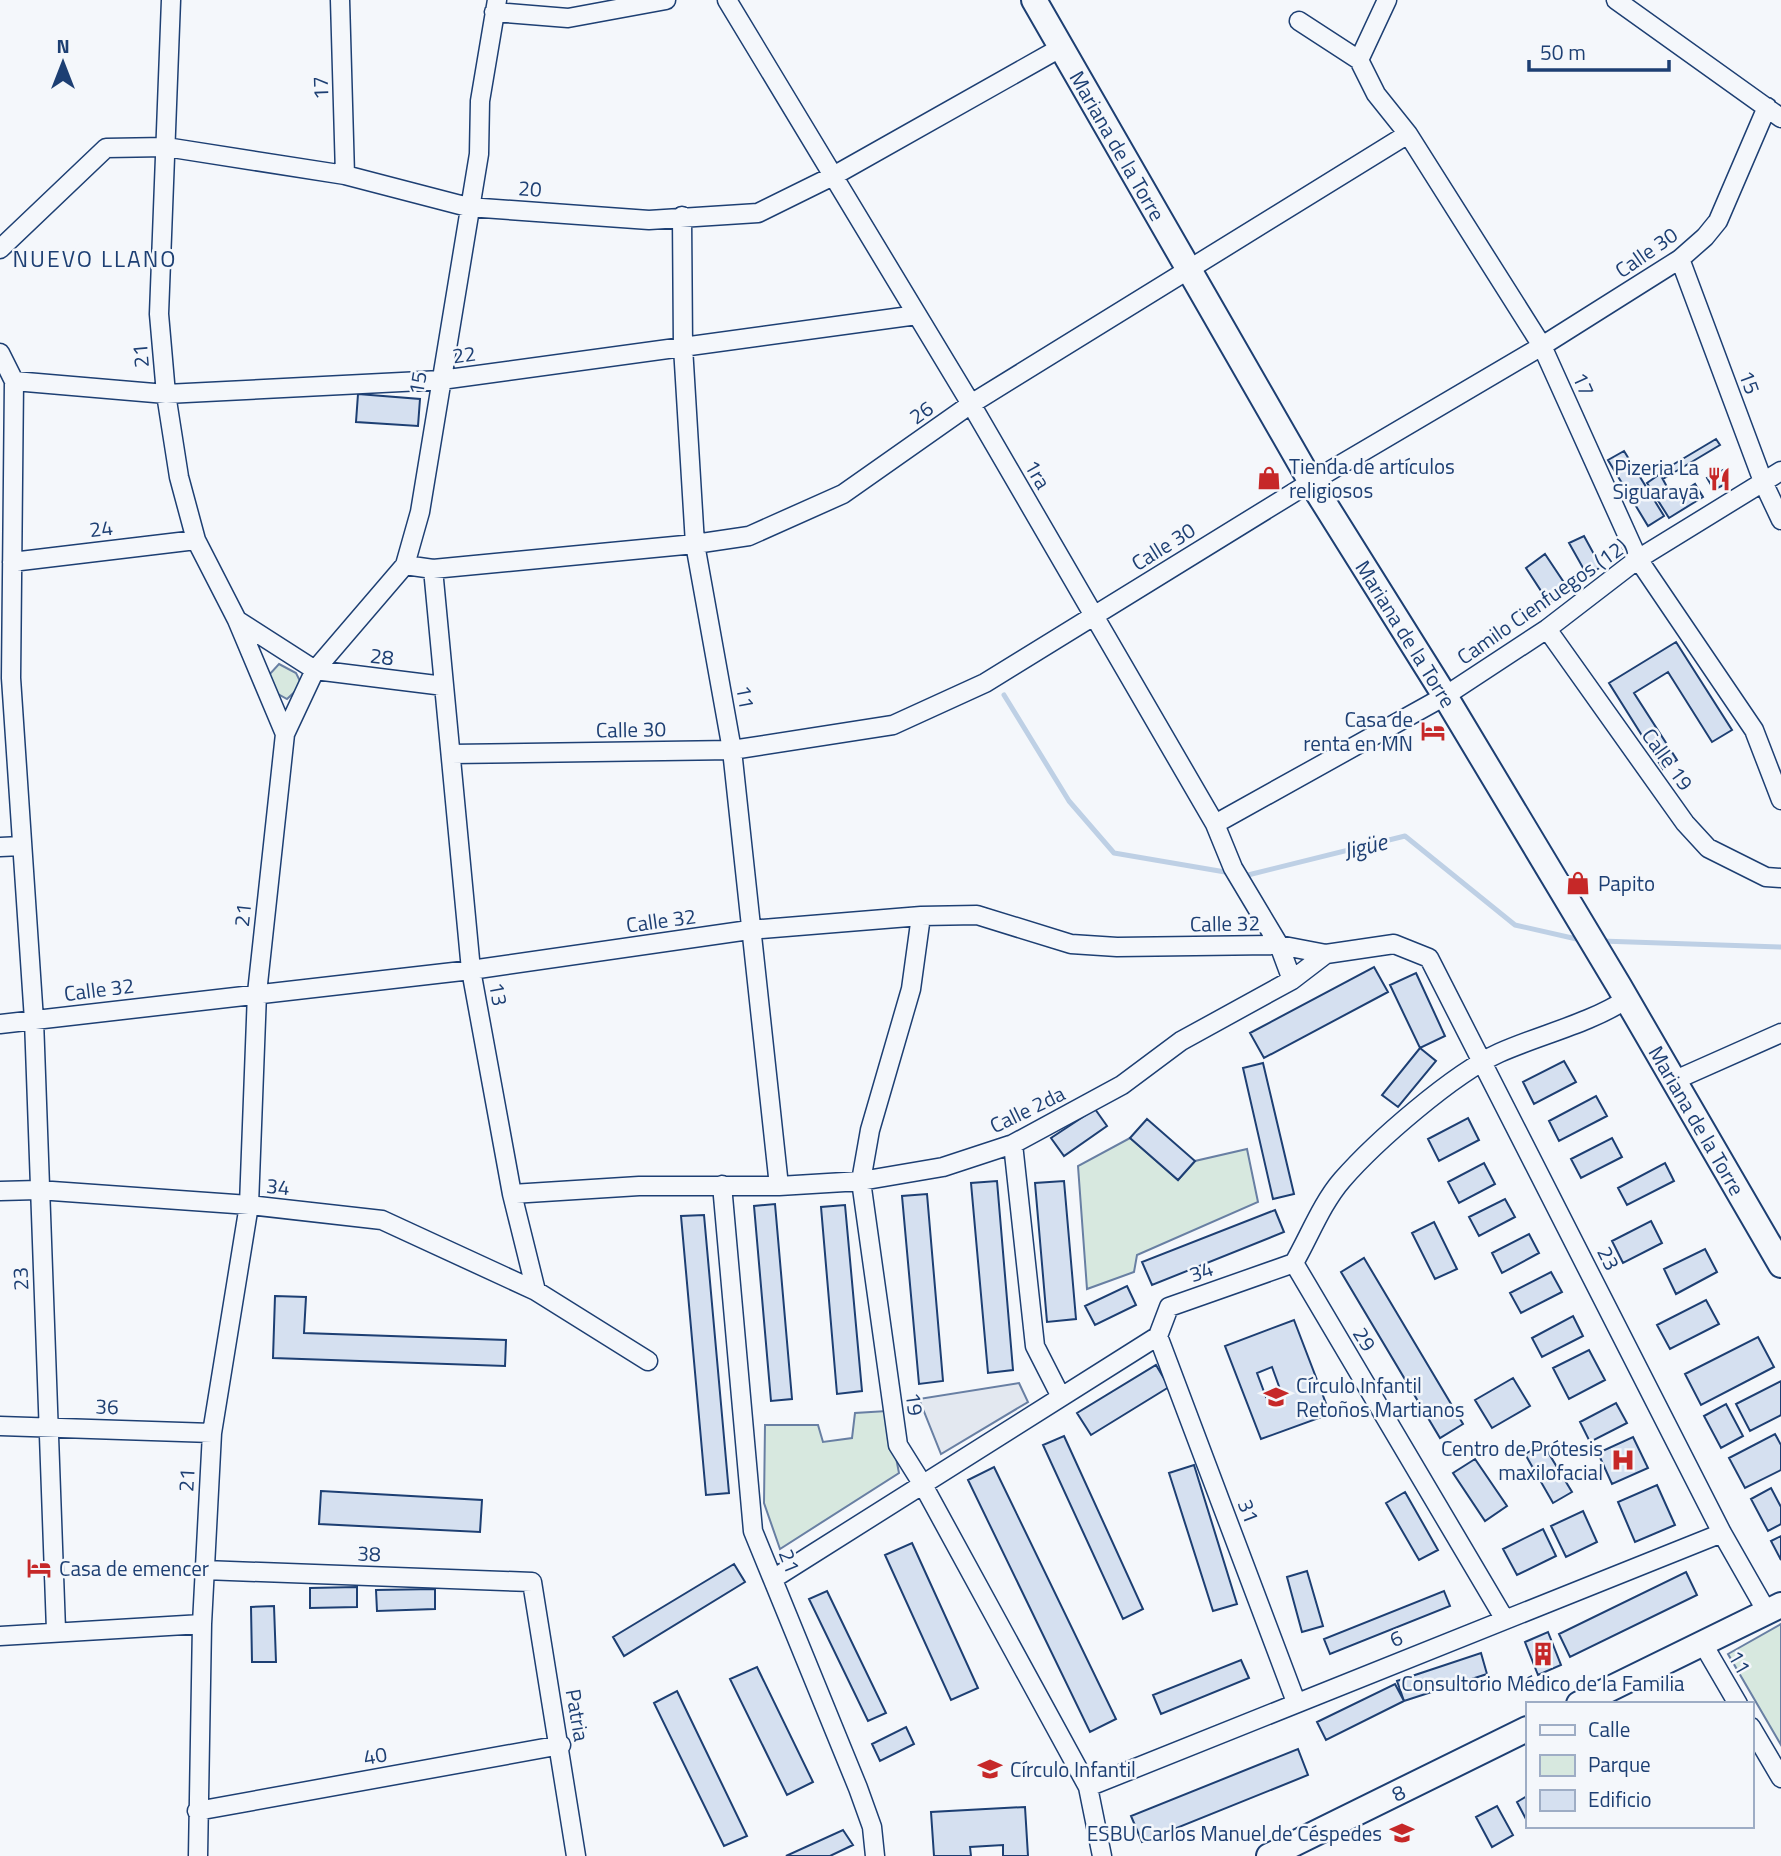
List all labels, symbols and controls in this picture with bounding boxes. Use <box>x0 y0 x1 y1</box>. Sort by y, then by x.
north arrow <box>28 28 98 98</box>
scale bar <box>1529 28 1669 72</box>
text: N <box>56 31 70 60</box>
text: 50 m <box>1540 36 1586 68</box>
street label: Mariana de la Torre <box>1062 65 1174 227</box>
street label: 17 <box>304 76 336 100</box>
street label: 20 <box>517 171 543 205</box>
street label: Calle 30 <box>1608 219 1684 285</box>
district label: NUEVO LLANO <box>13 241 177 276</box>
street label: 22 <box>450 337 478 371</box>
street label: 21 <box>123 343 157 369</box>
street label: 15 <box>1731 365 1769 399</box>
street label: 17 <box>1565 367 1603 401</box>
street label: 15 <box>399 369 435 397</box>
street label: 26 <box>902 392 940 432</box>
place label: Tienda de artículos religiosos <box>1289 450 1455 506</box>
place label: Pizeria La Siguaraya <box>1612 451 1699 507</box>
street label: 1ra <box>1017 453 1059 495</box>
shop icon: Tienda de artículos religiosos <box>1255 464 1283 492</box>
restaurant icon: Pizeria La Siguaraya <box>1705 465 1733 493</box>
street label: 24 <box>87 511 115 545</box>
street label: Calle 30 <box>1125 514 1201 578</box>
street label: Camilo Cienfuegos (12) <box>1450 530 1634 672</box>
street label: Mariana de la Torre <box>1348 554 1464 714</box>
street label: 28 <box>368 639 396 673</box>
street label: 11 <box>728 683 764 711</box>
place label: Casa de renta en MN <box>1303 703 1413 759</box>
street label: Calle 30 <box>596 712 666 746</box>
hotel icon: Casa de renta en MN <box>1419 717 1447 745</box>
street label: Calle 19 <box>1634 721 1702 797</box>
water label: Jigüe <box>1340 823 1392 868</box>
place label: Papito <box>1598 867 1655 899</box>
shop icon: Papito <box>1564 869 1592 897</box>
street label: Calle 32 <box>624 899 698 941</box>
street label: 21 <box>225 902 259 928</box>
street label: Calle 32 <box>1190 906 1260 940</box>
street label: Calle 32 <box>62 969 136 1009</box>
street label: 13 <box>481 980 517 1008</box>
street label: Mariana de la Torre <box>1641 1039 1753 1201</box>
street label: Calle 2da <box>984 1077 1071 1141</box>
street label: 34 <box>265 1169 291 1203</box>
street label: 23 <box>1589 1240 1629 1276</box>
street label: 34 <box>1185 1252 1217 1290</box>
street label: 23 <box>3 1266 37 1292</box>
street label: 29 <box>1345 1321 1385 1357</box>
place label: Círculo Infantil Retoños Martianos <box>1296 1369 1465 1425</box>
school or university icon: Círculo Infantil Retoños Martianos <box>1262 1383 1290 1411</box>
street label: 36 <box>95 1390 119 1422</box>
street label: 19 <box>898 1390 932 1418</box>
place label: Centro de Prótesis maxilofacial <box>1441 1432 1603 1488</box>
hospital icon: Centro de Prótesis maxilofacial <box>1609 1446 1637 1474</box>
street label: 21 <box>169 1467 203 1493</box>
street label: 31 <box>1230 1494 1268 1528</box>
street label: 38 <box>357 1537 382 1569</box>
street label: 21 <box>771 1544 809 1578</box>
place label: Casa de emencer <box>59 1552 209 1584</box>
hotel icon: Casa de emencer <box>25 1554 53 1582</box>
street label: 6 <box>1385 1621 1407 1655</box>
building icon: Consultorio Médico de la Familia <box>1529 1640 1557 1668</box>
street label: 11 <box>1720 1644 1760 1680</box>
place label: Consultorio Médico de la Familia <box>1401 1667 1685 1699</box>
street label: Patria <box>558 1686 598 1744</box>
legend <box>1526 1702 1753 1828</box>
text: Calle <box>1588 1713 1630 1745</box>
street label: 40 <box>361 1737 389 1773</box>
text: Parque <box>1588 1748 1651 1780</box>
place label: Círculo Infantil <box>1010 1753 1136 1785</box>
school or university icon: Círculo Infantil <box>976 1755 1004 1783</box>
street label: 8 <box>1386 1775 1411 1809</box>
text: Edificio <box>1588 1783 1652 1815</box>
place label: ESBU Carlos Manuel de Céspedes <box>1087 1817 1382 1849</box>
school or university icon: ESBU Carlos Manuel de Céspedes <box>1388 1819 1416 1847</box>

